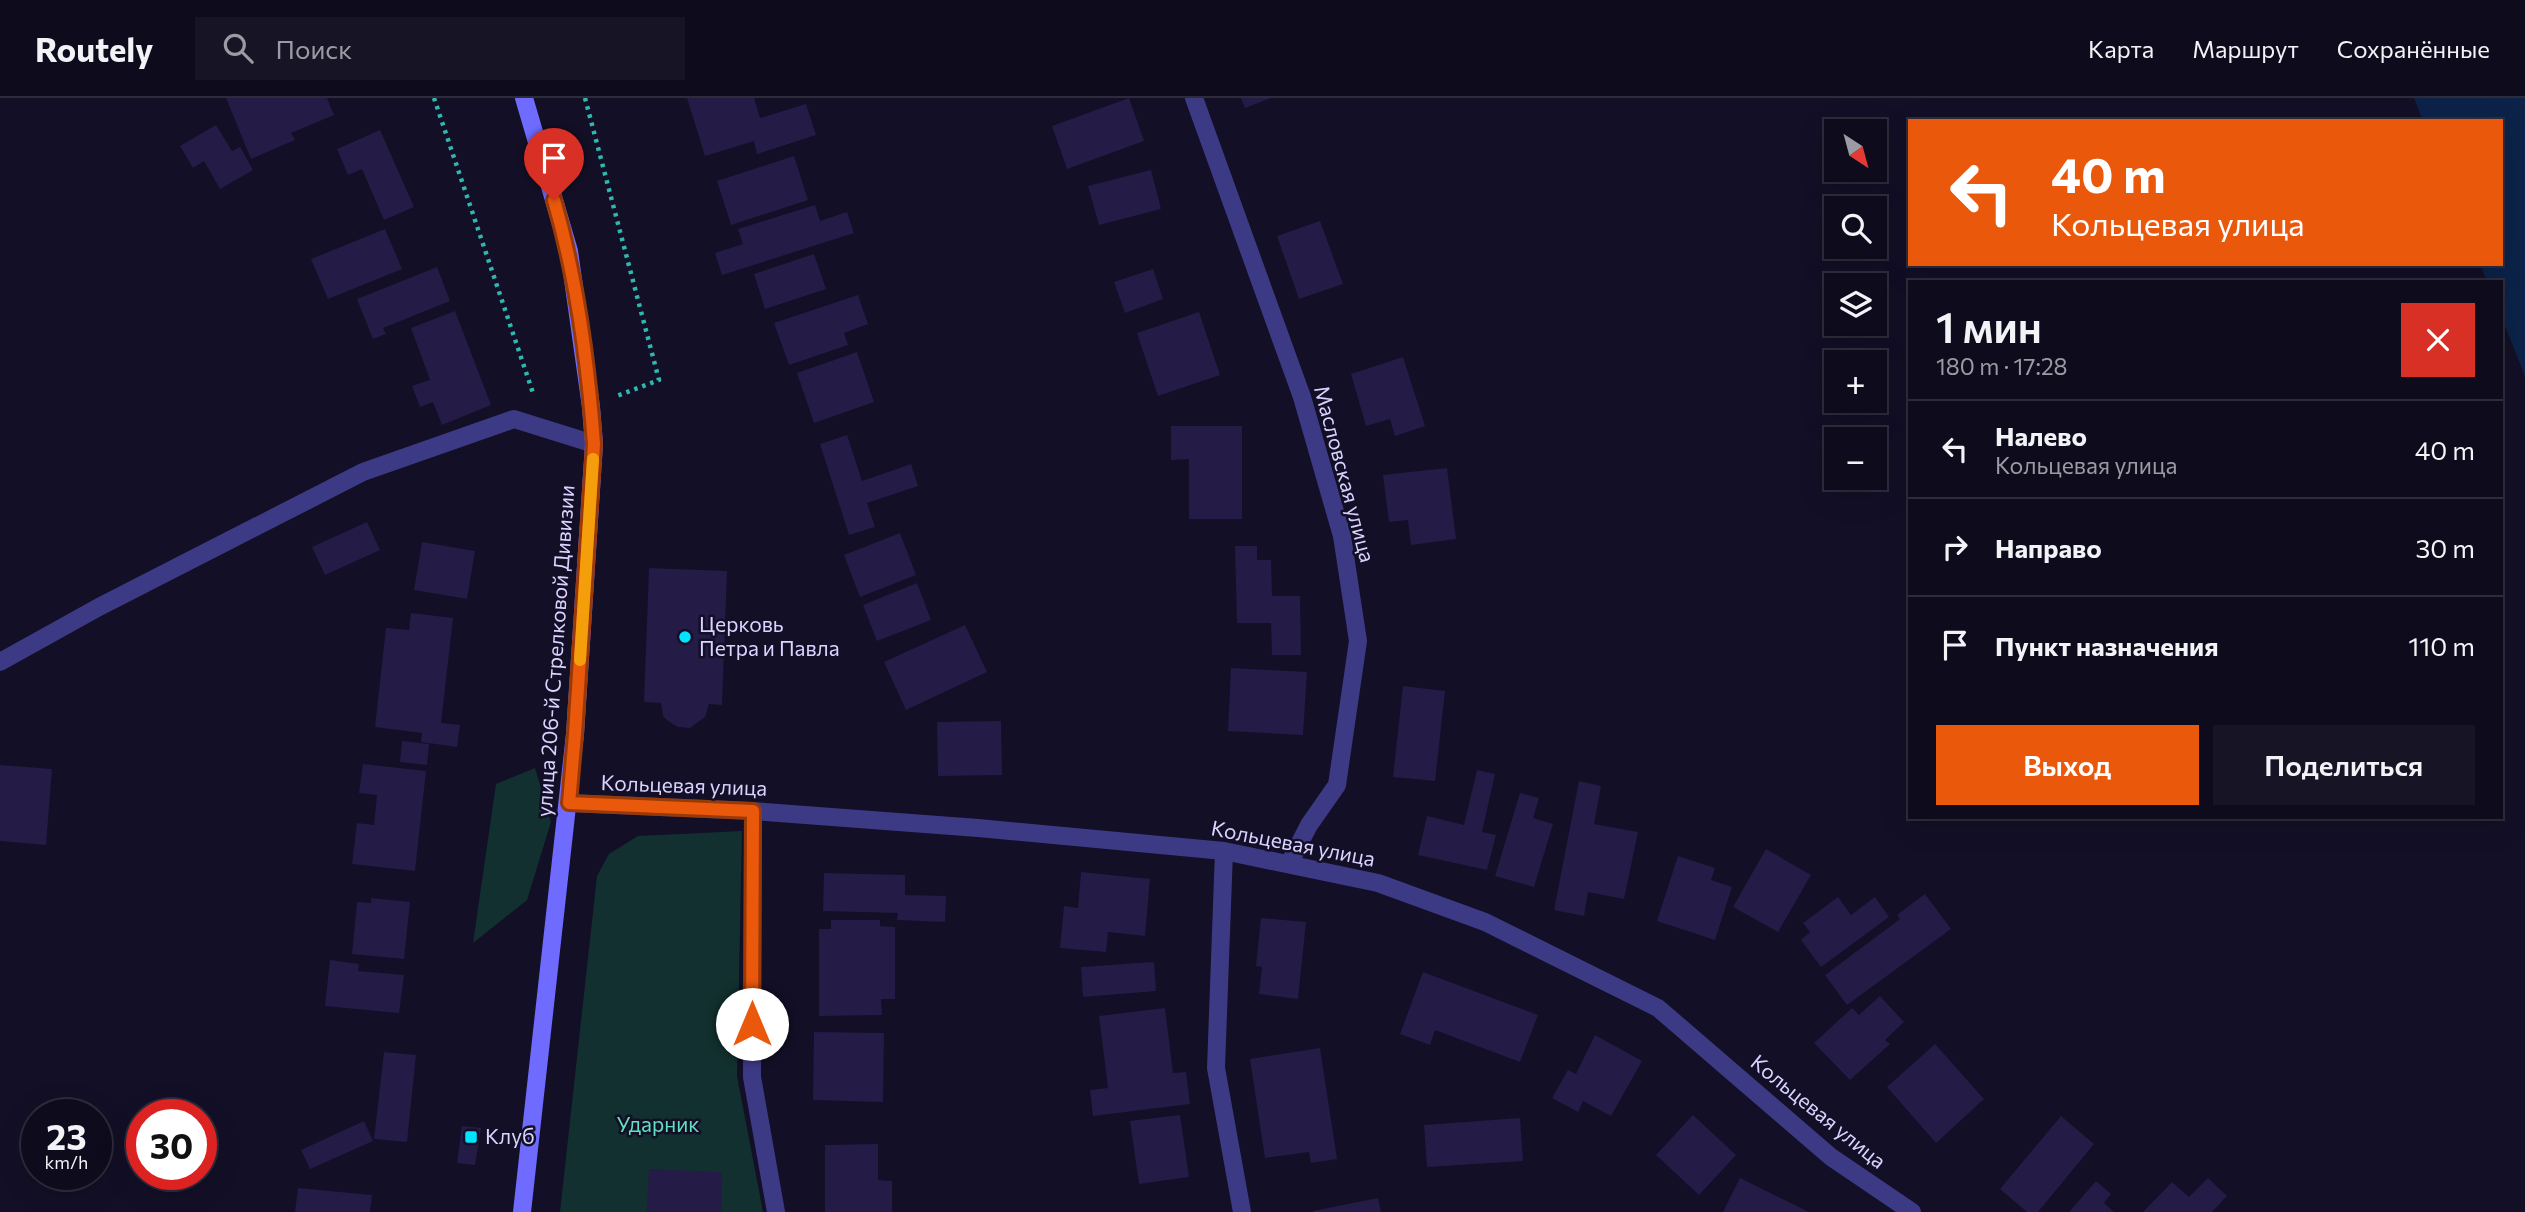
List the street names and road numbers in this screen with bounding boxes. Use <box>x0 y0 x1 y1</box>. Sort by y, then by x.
street label: Масловская улица <box>1310 382 1381 565</box>
street label: улица 206-й Стрелковой Дивизии <box>530 484 579 818</box>
street label: Кольцевая улица <box>600 769 768 800</box>
street label: Кольцевая улица <box>1209 814 1377 871</box>
street label: Кольцевая улица <box>1746 1049 1891 1173</box>

